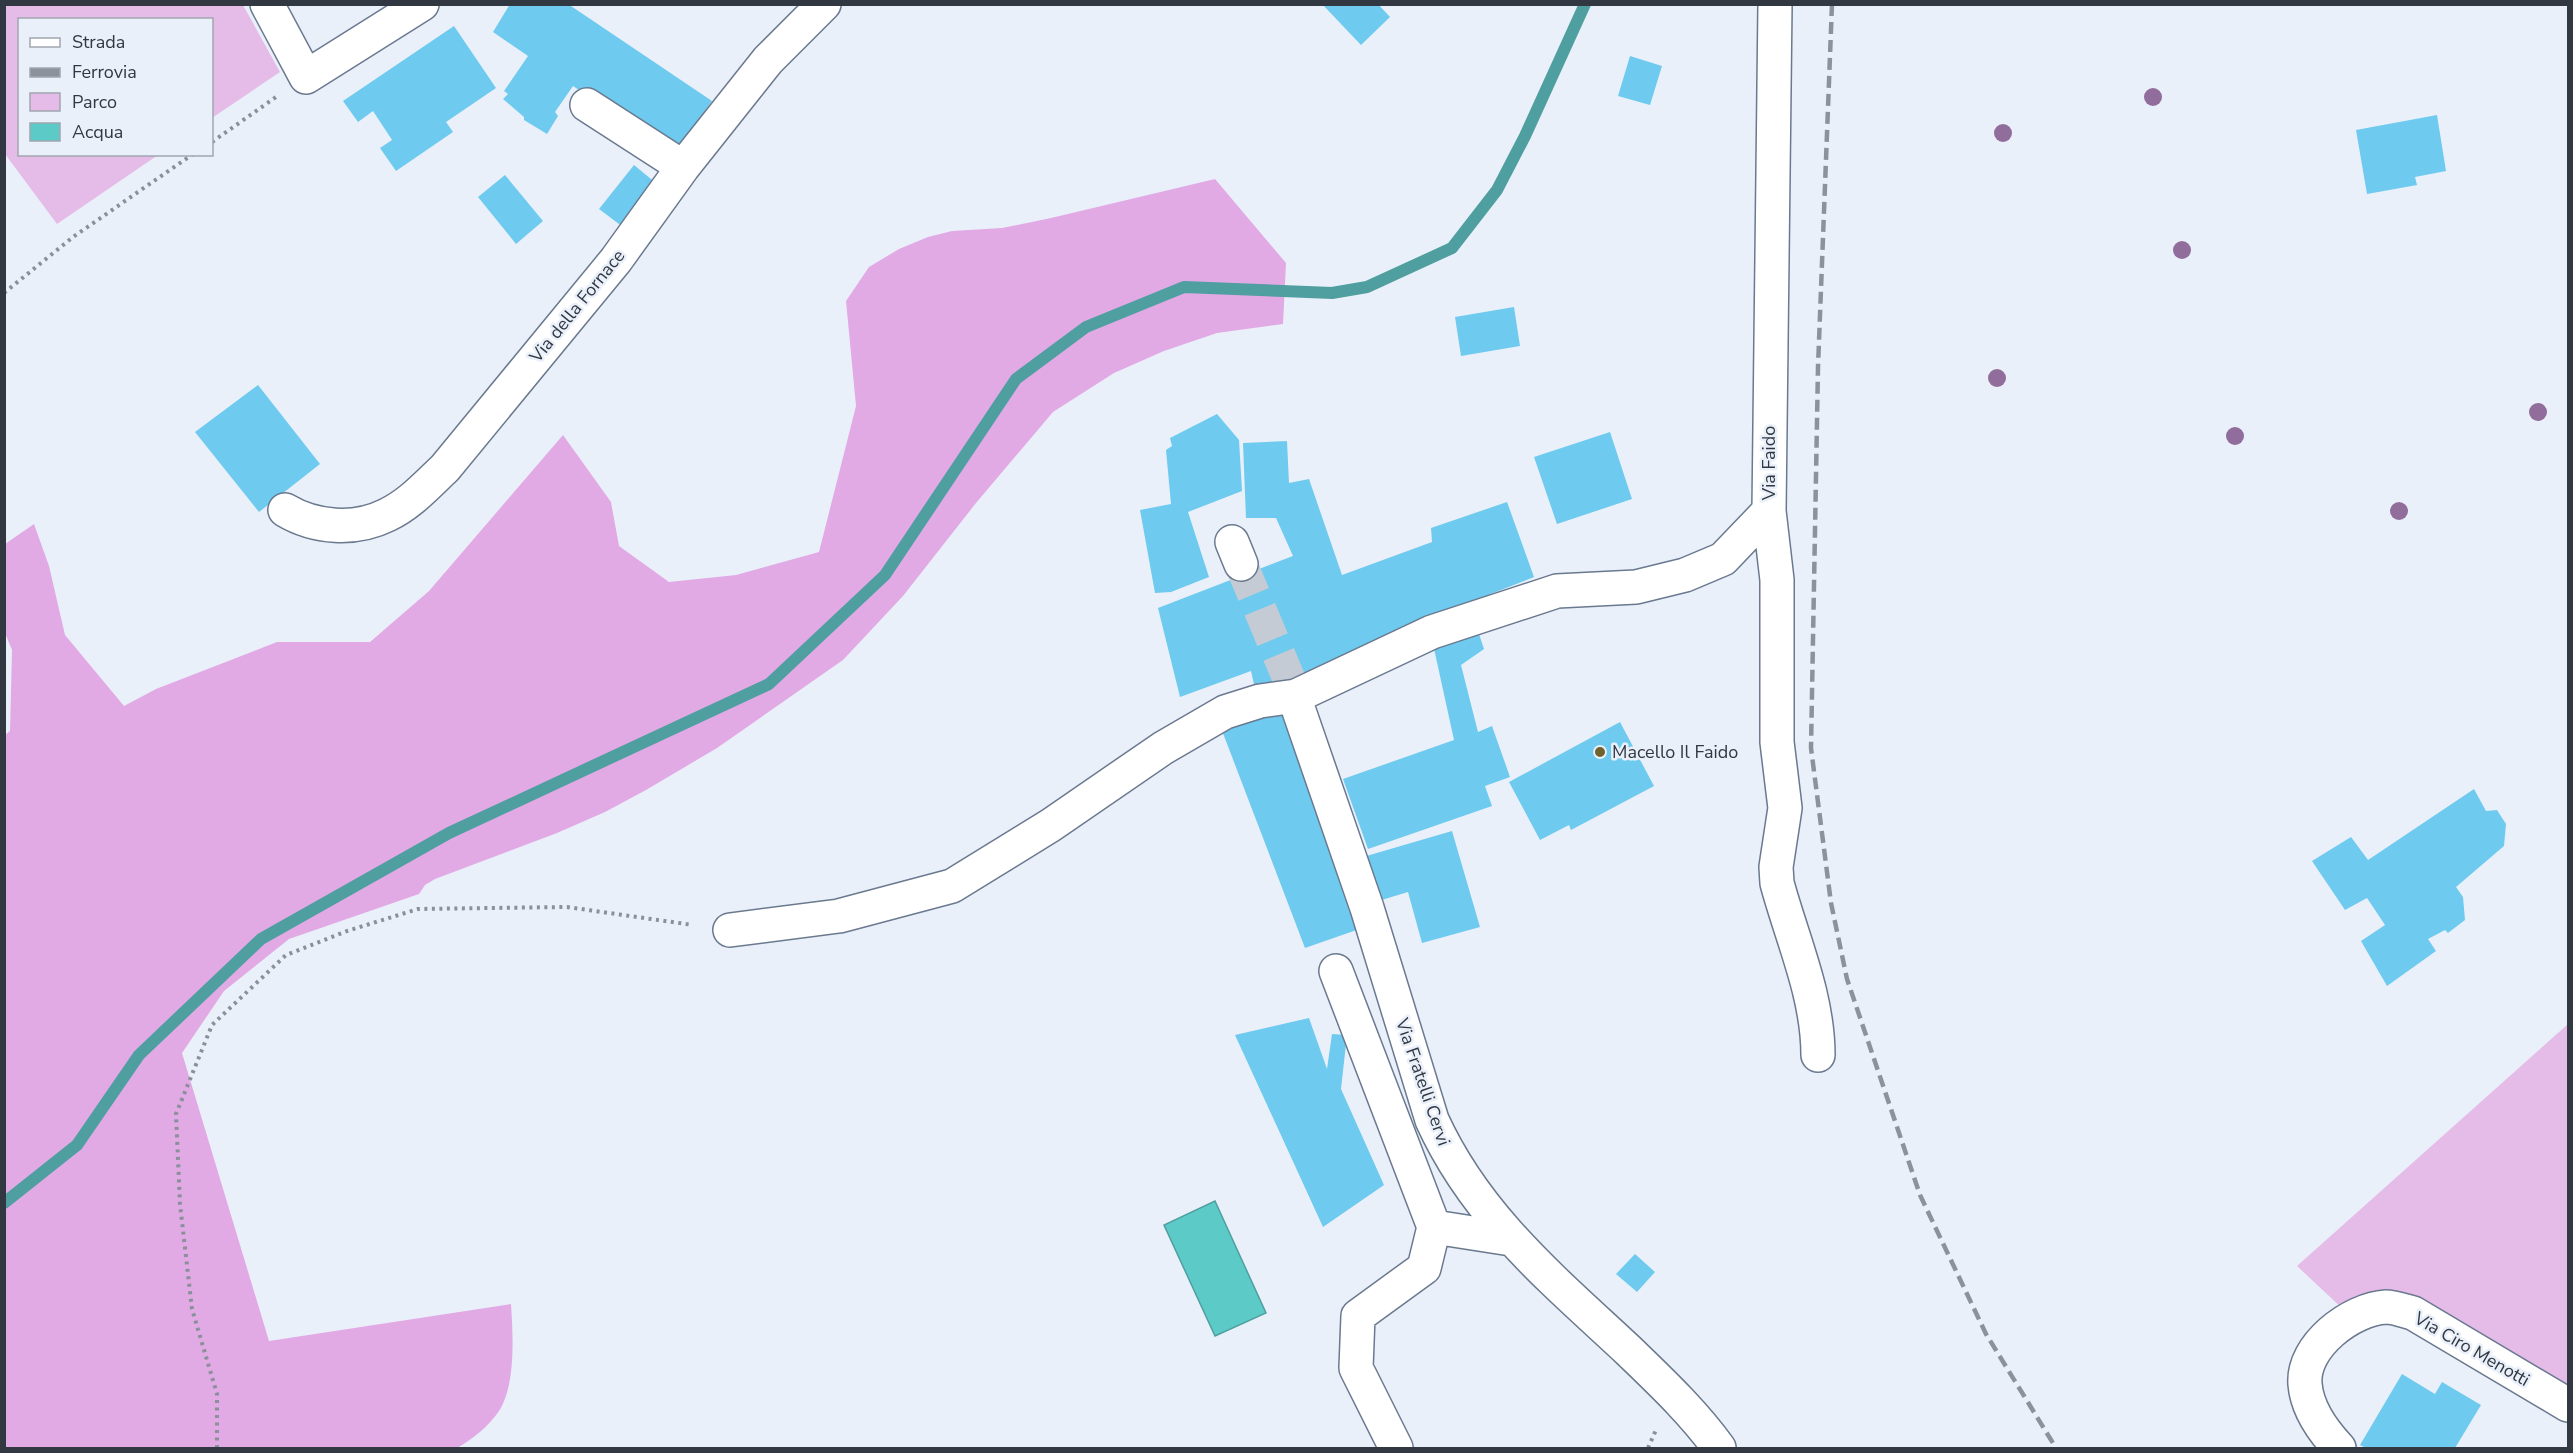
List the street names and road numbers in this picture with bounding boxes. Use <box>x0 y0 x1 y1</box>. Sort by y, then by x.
street label: Via della Fornace <box>523 244 630 368</box>
street label: Via Faido <box>1757 426 1781 501</box>
street label: Via Fratelli Cervi <box>1390 1014 1456 1149</box>
street label: Via Ciro Menotti <box>2409 1306 2534 1392</box>

